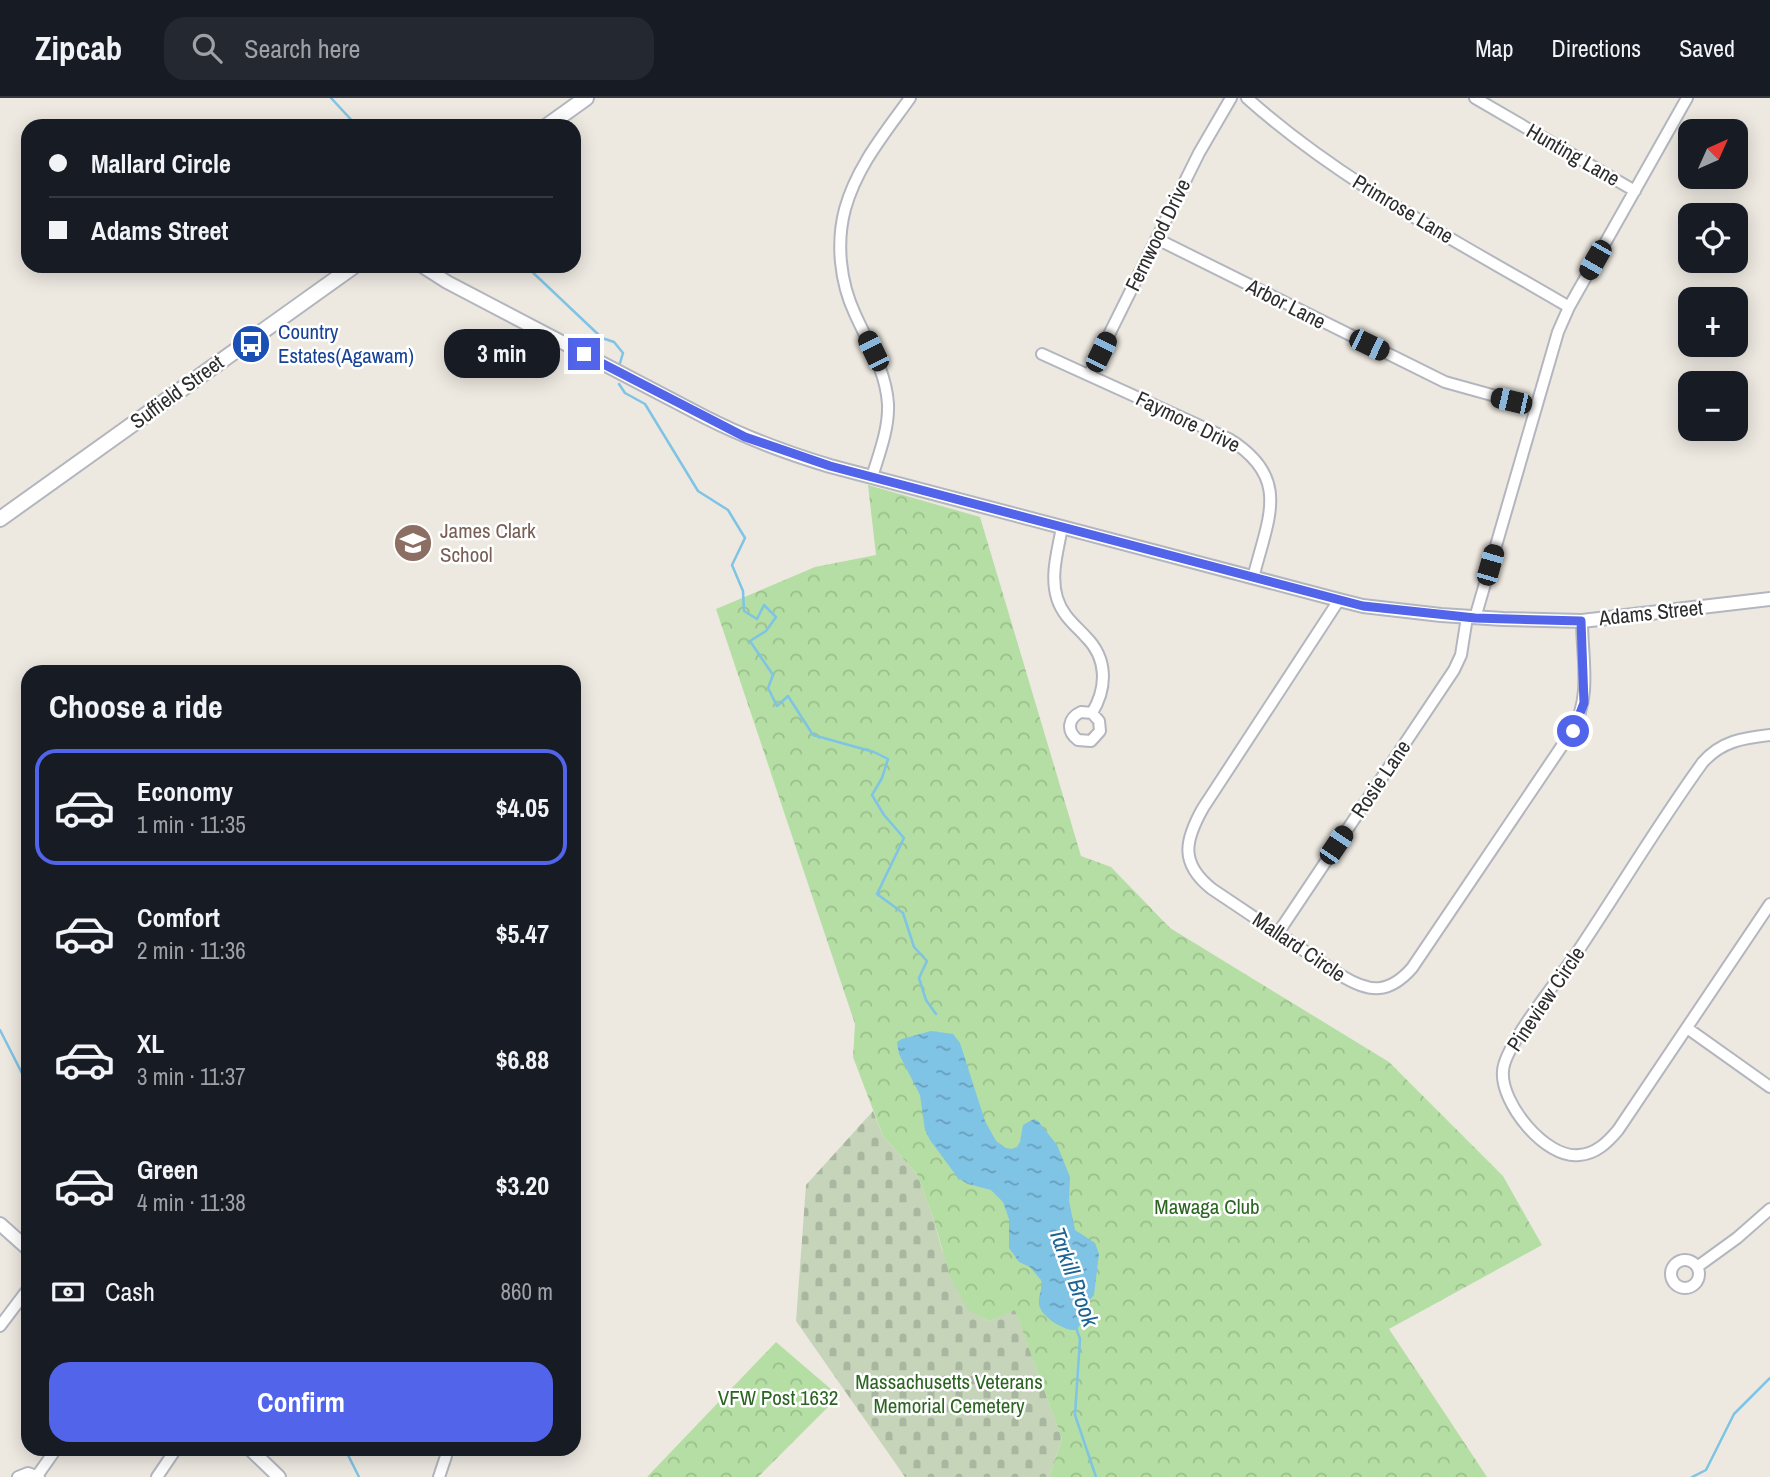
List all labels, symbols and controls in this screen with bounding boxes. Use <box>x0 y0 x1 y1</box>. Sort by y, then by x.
search box <box>164 17 654 80</box>
text: Zipcab <box>35 26 122 70</box>
icon: search <box>188 29 226 67</box>
text: Search here <box>244 31 360 66</box>
text: Map <box>1475 32 1513 64</box>
text: Directions <box>1551 32 1641 64</box>
text: Saved <box>1679 32 1735 64</box>
street label: Hunting Lane <box>1521 116 1625 193</box>
north arrow <box>1678 119 1748 189</box>
map controls <box>1678 119 1748 441</box>
text: Mallard Circle <box>91 146 231 181</box>
street label: Primrose Lane <box>1347 167 1459 250</box>
street label: Fernwood Drive <box>1118 174 1197 296</box>
button: locate <box>1678 203 1748 273</box>
text: Adams Street <box>91 213 228 248</box>
car <box>1576 237 1615 283</box>
street label: Arbor Lane <box>1241 271 1331 336</box>
button: + <box>1678 287 1748 357</box>
place label: Country Estates(Agawam) <box>278 317 414 370</box>
bus stop icon: Country Estates(Agawam) <box>230 323 272 365</box>
car <box>1346 326 1393 364</box>
car <box>855 328 892 374</box>
car <box>1083 329 1120 375</box>
callout: 3 min <box>444 330 560 378</box>
text: 3 min <box>477 338 527 369</box>
route end <box>568 338 600 370</box>
street label: Suffield Street <box>124 348 229 435</box>
button: − <box>1678 371 1748 441</box>
street label: Faymore Drive <box>1131 384 1245 459</box>
car <box>1489 386 1534 416</box>
place label: James Clark School <box>440 516 536 569</box>
school or university icon: James Clark School <box>392 522 434 564</box>
car <box>1475 542 1506 588</box>
street label: Adams Street <box>1597 593 1705 632</box>
text: Choose a ride <box>49 685 223 728</box>
route start <box>1557 715 1589 747</box>
street label: Rosie Lane <box>1344 734 1417 823</box>
text: Economy <box>137 774 233 809</box>
icon: car <box>53 776 116 839</box>
text: $4.05 <box>496 790 549 825</box>
text: 1 min · 11:35 <box>137 809 246 840</box>
car <box>1316 822 1357 868</box>
text: Comfort <box>137 900 220 935</box>
icon: car <box>53 902 116 965</box>
street label: Mallard Circle <box>1247 905 1351 988</box>
text: $5.47 <box>496 916 549 951</box>
text: 2 min · 11:36 <box>137 935 246 966</box>
street label: Pineview Circle <box>1500 941 1591 1057</box>
text: XL <box>137 1026 164 1061</box>
icon: car <box>53 1028 116 1091</box>
text: $6.88 <box>496 1042 549 1077</box>
text: 3 min · 11:37 <box>137 1061 246 1092</box>
text: Green <box>137 1152 199 1187</box>
icon: car <box>53 1154 116 1217</box>
text: $3.20 <box>496 1168 549 1203</box>
text: 4 min · 11:38 <box>137 1187 246 1218</box>
park label: Mawaga Club <box>1154 1192 1260 1221</box>
water label: Tarkill Brook <box>1042 1223 1107 1332</box>
icon: cash <box>49 1273 87 1311</box>
text: Cash <box>105 1274 155 1309</box>
text: 860 m <box>501 1276 553 1307</box>
button: Confirm <box>49 1362 553 1442</box>
park label: Massachusetts Veterans Memorial Cemetery <box>855 1367 1043 1420</box>
park label: VFW Post 1632 <box>718 1383 838 1412</box>

